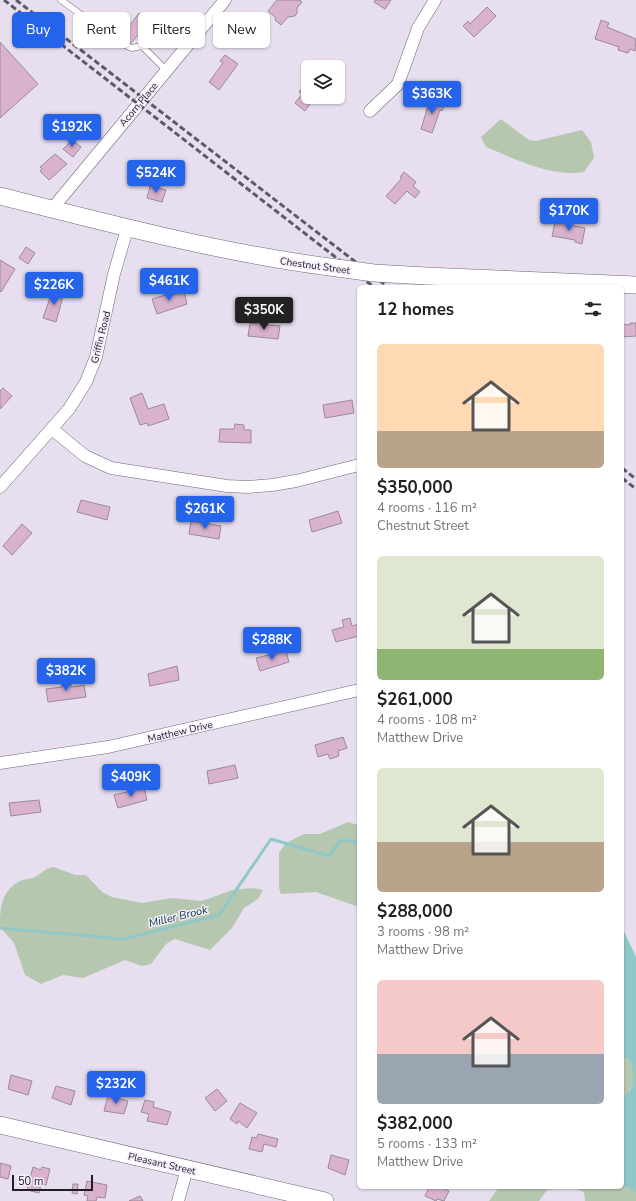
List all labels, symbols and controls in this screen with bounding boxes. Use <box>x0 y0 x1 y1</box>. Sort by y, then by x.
chip: Buy <box>12 12 65 48</box>
chip: Rent <box>73 12 130 48</box>
chip: Filters <box>138 12 205 48</box>
chip: New <box>213 12 270 48</box>
map controls <box>301 60 345 104</box>
button: layers <box>301 60 345 104</box>
street label: Acorn Place <box>116 80 161 130</box>
pin: $363K <box>404 81 460 115</box>
text: $363K <box>412 85 452 103</box>
pin: $192K <box>44 114 100 148</box>
text: $192K <box>52 118 92 136</box>
pin: $524K <box>128 160 184 194</box>
text: $524K <box>136 164 176 182</box>
pin: $170K <box>541 198 597 232</box>
text: $170K <box>549 202 589 220</box>
street label: Chestnut Street <box>279 254 351 278</box>
pin: $461K <box>141 268 197 302</box>
pin: $226K <box>26 272 82 306</box>
text: $461K <box>149 272 189 290</box>
text: $226K <box>34 276 74 294</box>
pin: $350K <box>236 297 292 331</box>
text: 12 homes <box>377 298 454 321</box>
icon: filters <box>582 298 604 320</box>
text: $350K <box>244 301 284 319</box>
street label: Griffin Road <box>88 309 114 365</box>
icon: home <box>455 370 527 442</box>
text: $350,000 <box>377 476 453 499</box>
pin: $261K <box>177 496 233 530</box>
text: 4 rooms · 116 m² <box>377 499 477 517</box>
text: $261K <box>185 500 225 518</box>
text: Chestnut Street <box>377 517 469 535</box>
icon: home <box>455 582 527 654</box>
pin: $288K <box>244 627 300 661</box>
text: $288K <box>252 631 292 649</box>
pin: $382K <box>38 658 94 692</box>
text: $382K <box>46 662 86 680</box>
text: $261,000 <box>377 688 453 711</box>
text: 4 rooms · 108 m² <box>377 711 477 729</box>
street label: Matthew Drive <box>146 718 214 746</box>
text: Matthew Drive <box>377 729 463 747</box>
pin: $409K <box>103 764 159 798</box>
text: $409K <box>111 768 151 786</box>
icon: home <box>455 794 527 866</box>
text: $288,000 <box>377 900 453 923</box>
water label: Miller Brook <box>147 902 210 931</box>
text: 3 rooms · 98 m² <box>377 923 469 941</box>
text: Matthew Drive <box>377 941 463 959</box>
icon: home <box>455 1006 527 1078</box>
pin: $232K <box>88 1071 144 1105</box>
text: $232K <box>96 1075 136 1093</box>
text: $382,000 <box>377 1112 453 1135</box>
text: 5 rooms · 133 m² <box>377 1135 477 1153</box>
street label: Pleasant Street <box>127 1149 197 1179</box>
text: Matthew Drive <box>377 1153 463 1171</box>
scale bar <box>12 1173 93 1192</box>
text: 50 m <box>18 1174 43 1189</box>

